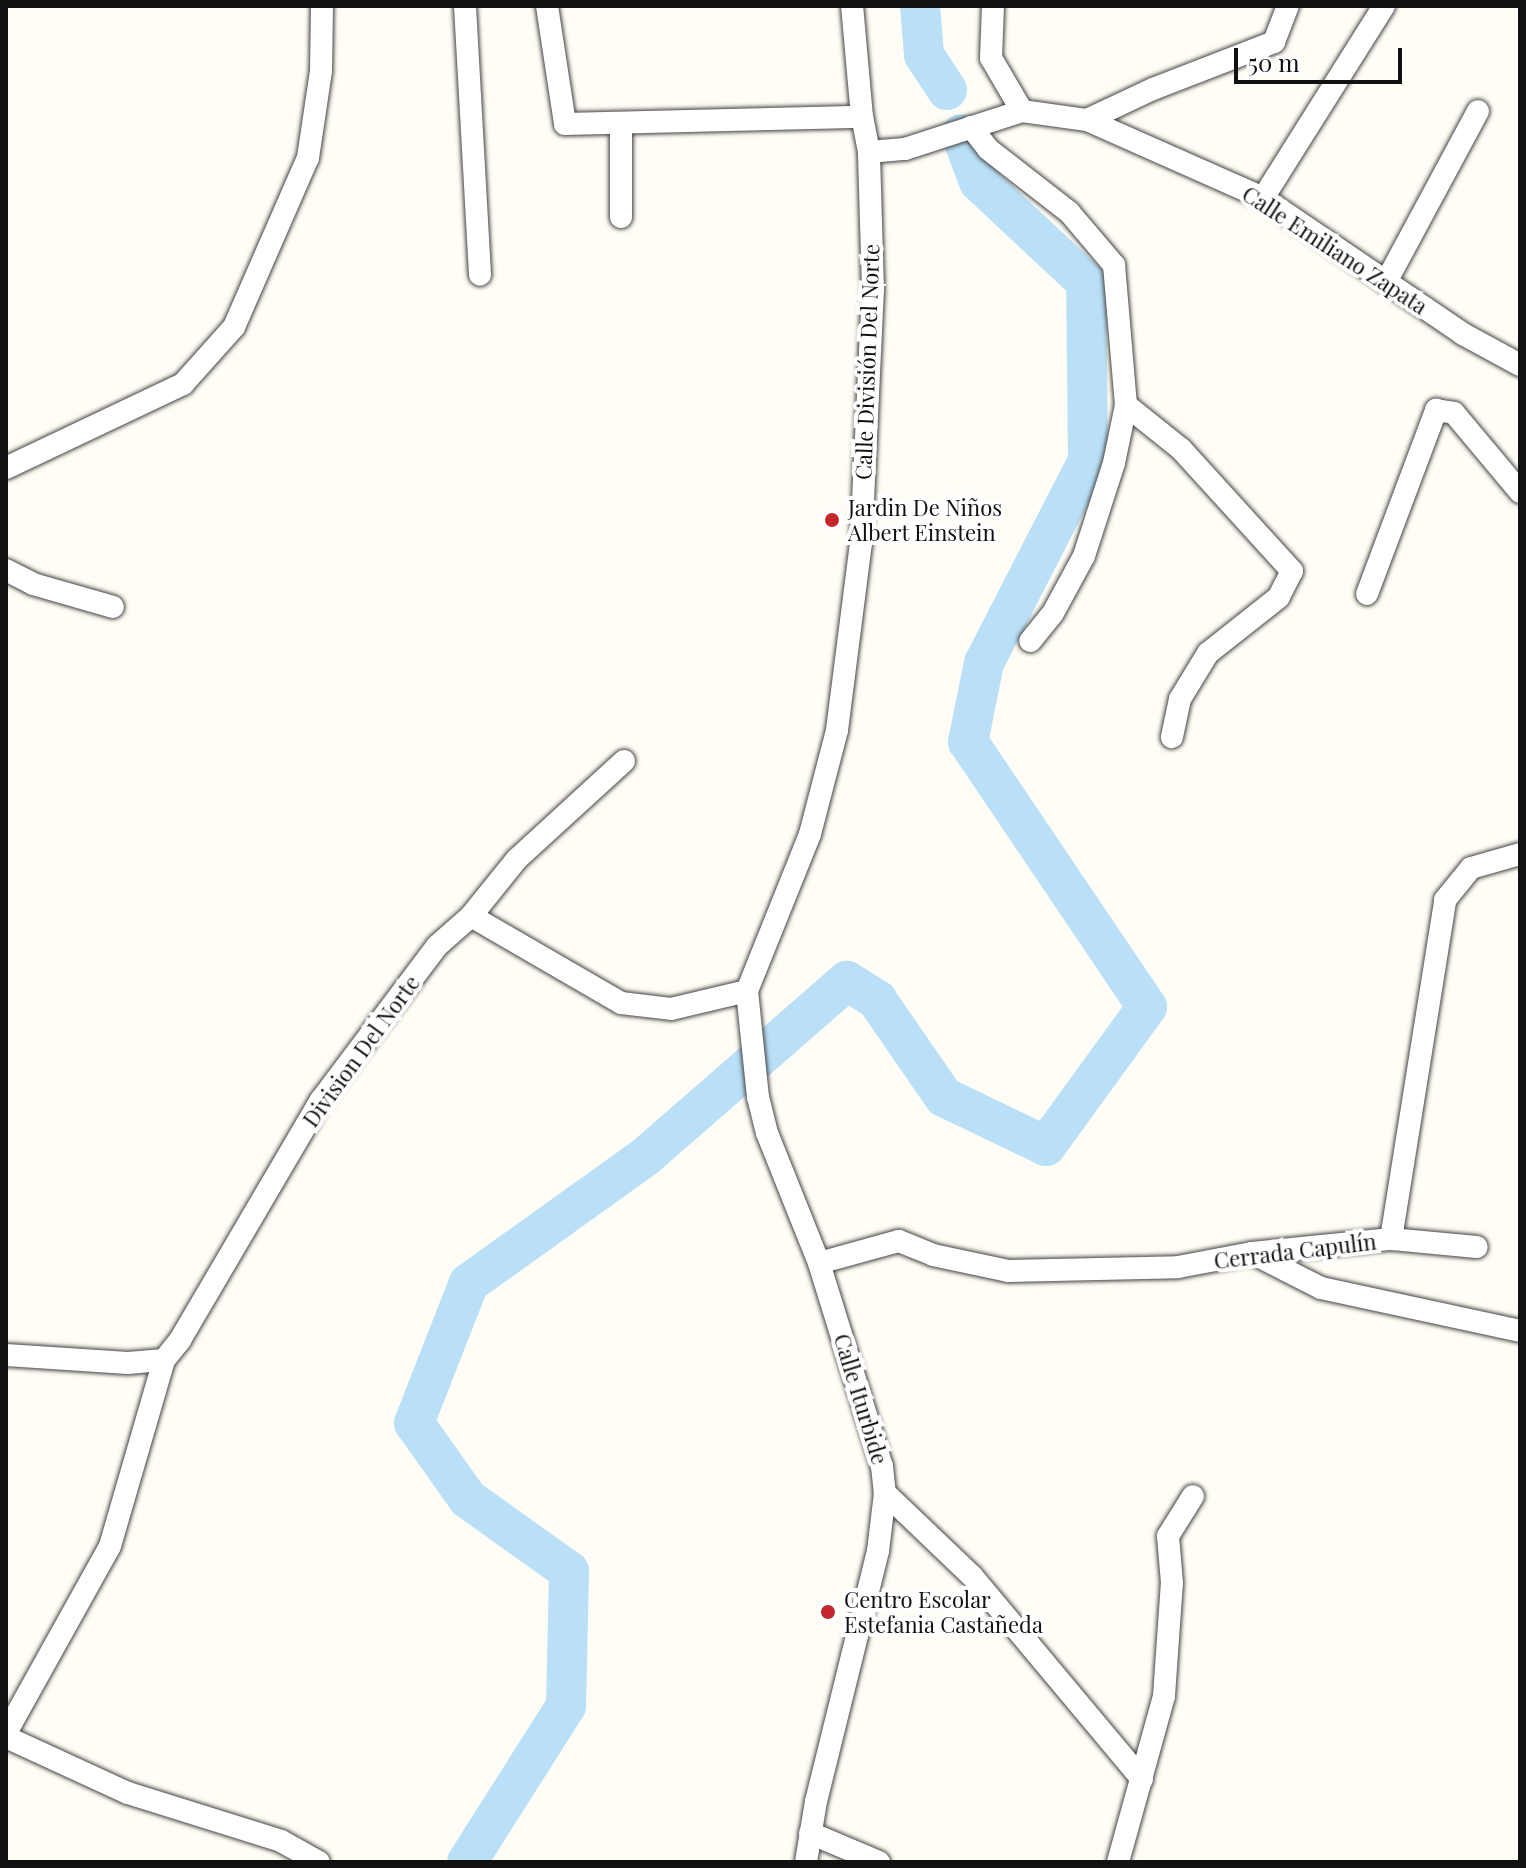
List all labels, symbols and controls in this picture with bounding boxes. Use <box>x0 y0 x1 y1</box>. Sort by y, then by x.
scale bar <box>1238 32 1406 82</box>
text: 50 m <box>1248 46 1300 78</box>
street label: Calle Emiliano Zapata <box>1238 180 1432 320</box>
street label: Calle División Del Norte <box>850 243 884 481</box>
place label: Jardin De Niños Albert Einstein <box>848 494 1002 546</box>
marker: Jardin De Niños Albert Einstein <box>823 511 841 529</box>
street label: Division Del Norte <box>297 970 425 1132</box>
street label: Cerrada Capulín <box>1212 1228 1378 1274</box>
street label: Calle Iturbide <box>829 1331 893 1467</box>
place label: Centro Escolar Estefania Castañeda <box>844 1586 1043 1638</box>
marker: Centro Escolar Estefania Castañeda <box>819 1603 837 1621</box>

